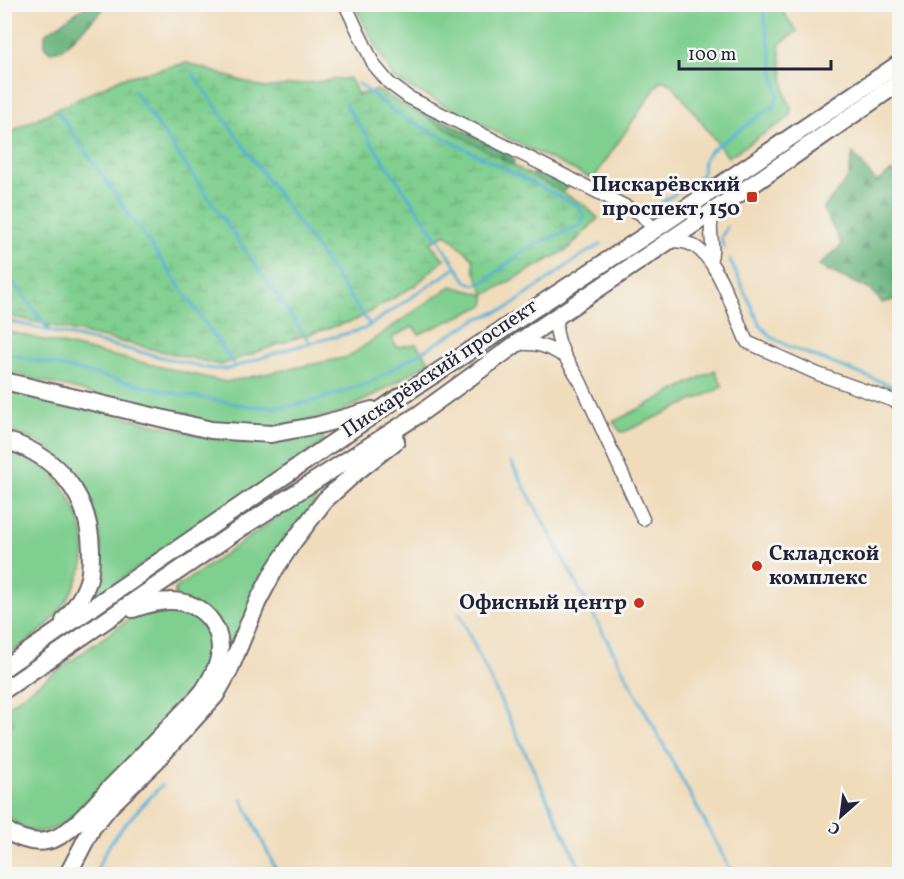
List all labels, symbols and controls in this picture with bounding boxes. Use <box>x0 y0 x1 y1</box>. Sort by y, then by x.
scale bar <box>679 33 830 71</box>
text: 100 m <box>688 43 737 68</box>
place label: Пискарёвский проспект, 150 <box>591 171 740 224</box>
marker: Пискарёвский проспект, 150 <box>745 190 759 204</box>
street label: Пискарёвский проспект <box>336 292 544 445</box>
place label: Складской комплекс <box>769 540 879 593</box>
marker: Складской комплекс <box>750 559 764 573</box>
place label: Офисный центр <box>459 589 627 618</box>
marker: Офисный центр <box>632 596 646 610</box>
north arrow <box>811 786 871 846</box>
text: С <box>825 815 845 840</box>

